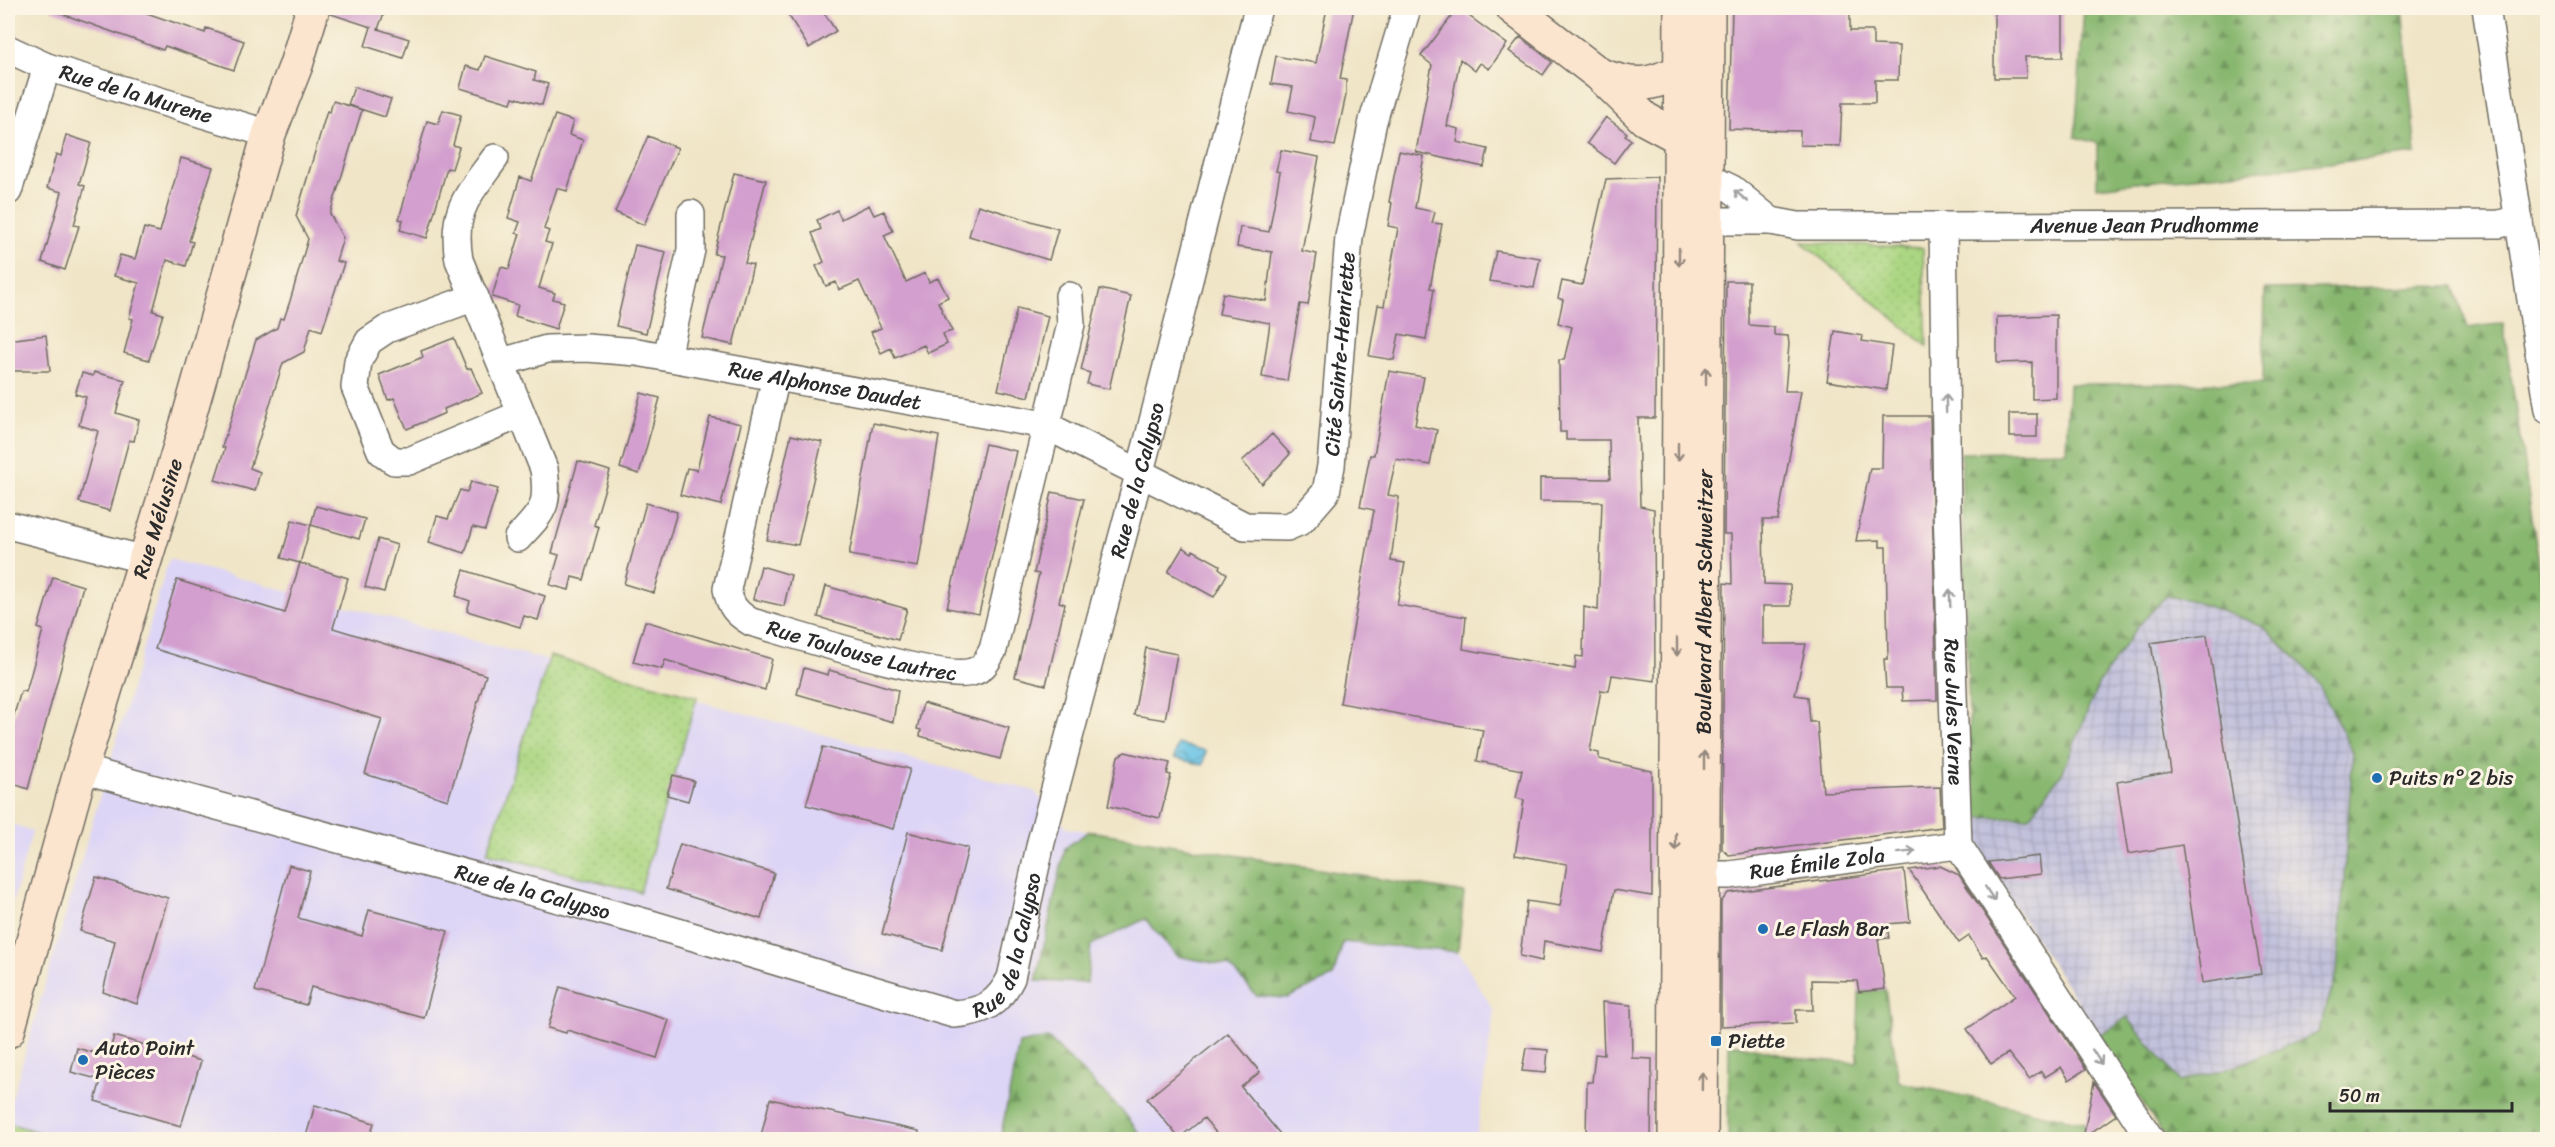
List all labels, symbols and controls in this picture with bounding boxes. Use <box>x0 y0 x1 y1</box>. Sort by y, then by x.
street label: Rue de la Murene <box>55 53 218 135</box>
one-way arrow <box>1733 190 1749 203</box>
street label: Avenue Jean Prudhomme <box>2029 206 2259 245</box>
one-way arrow <box>1673 246 1685 266</box>
street label: Cité Sainte-Henriette <box>1313 250 1367 457</box>
street label: Rue Alphonse Daudet <box>726 350 924 422</box>
one-way arrow <box>1700 367 1712 387</box>
one-way arrow <box>1940 394 1952 414</box>
street label: Rue de la Calypso <box>1099 398 1176 562</box>
one-way arrow <box>1672 441 1684 461</box>
street label: Rue Mélusine <box>121 453 194 583</box>
street label: Boulevard Albert Schweitzer <box>1685 468 1724 735</box>
one-way arrow <box>1944 589 1956 609</box>
street label: Rue Toulouse Lautrec <box>762 609 958 692</box>
one-way arrow <box>1671 636 1683 656</box>
street label: Rue Jules Verne <box>1932 638 1975 786</box>
one-way arrow <box>1698 751 1710 771</box>
place label: Puits n° 2 bis <box>2389 759 2514 797</box>
marker: Puits n° 2 bis <box>2370 771 2384 785</box>
one-way arrow <box>1670 831 1682 851</box>
street label: Rue Émile Zola <box>1747 836 1888 891</box>
one-way arrow <box>1897 846 1917 857</box>
street label: Rue de la Calypso <box>451 853 615 931</box>
street label: Rue de la Calypso <box>967 869 1053 1029</box>
one-way arrow <box>1984 886 1996 902</box>
place label: Le Flash Bar <box>1775 910 1889 948</box>
marker: Le Flash Bar <box>1756 922 1770 936</box>
place label: Piette <box>1728 1022 1785 1060</box>
place label: Auto Point Pièces <box>94 1029 196 1091</box>
marker: Piette <box>1709 1034 1723 1048</box>
one-way arrow <box>2091 1049 2104 1066</box>
marker: Auto Point Pièces <box>76 1053 90 1067</box>
one-way arrow <box>1697 1072 1708 1092</box>
scale bar <box>2330 1075 2512 1113</box>
text: 50 m <box>2339 1080 2380 1112</box>

